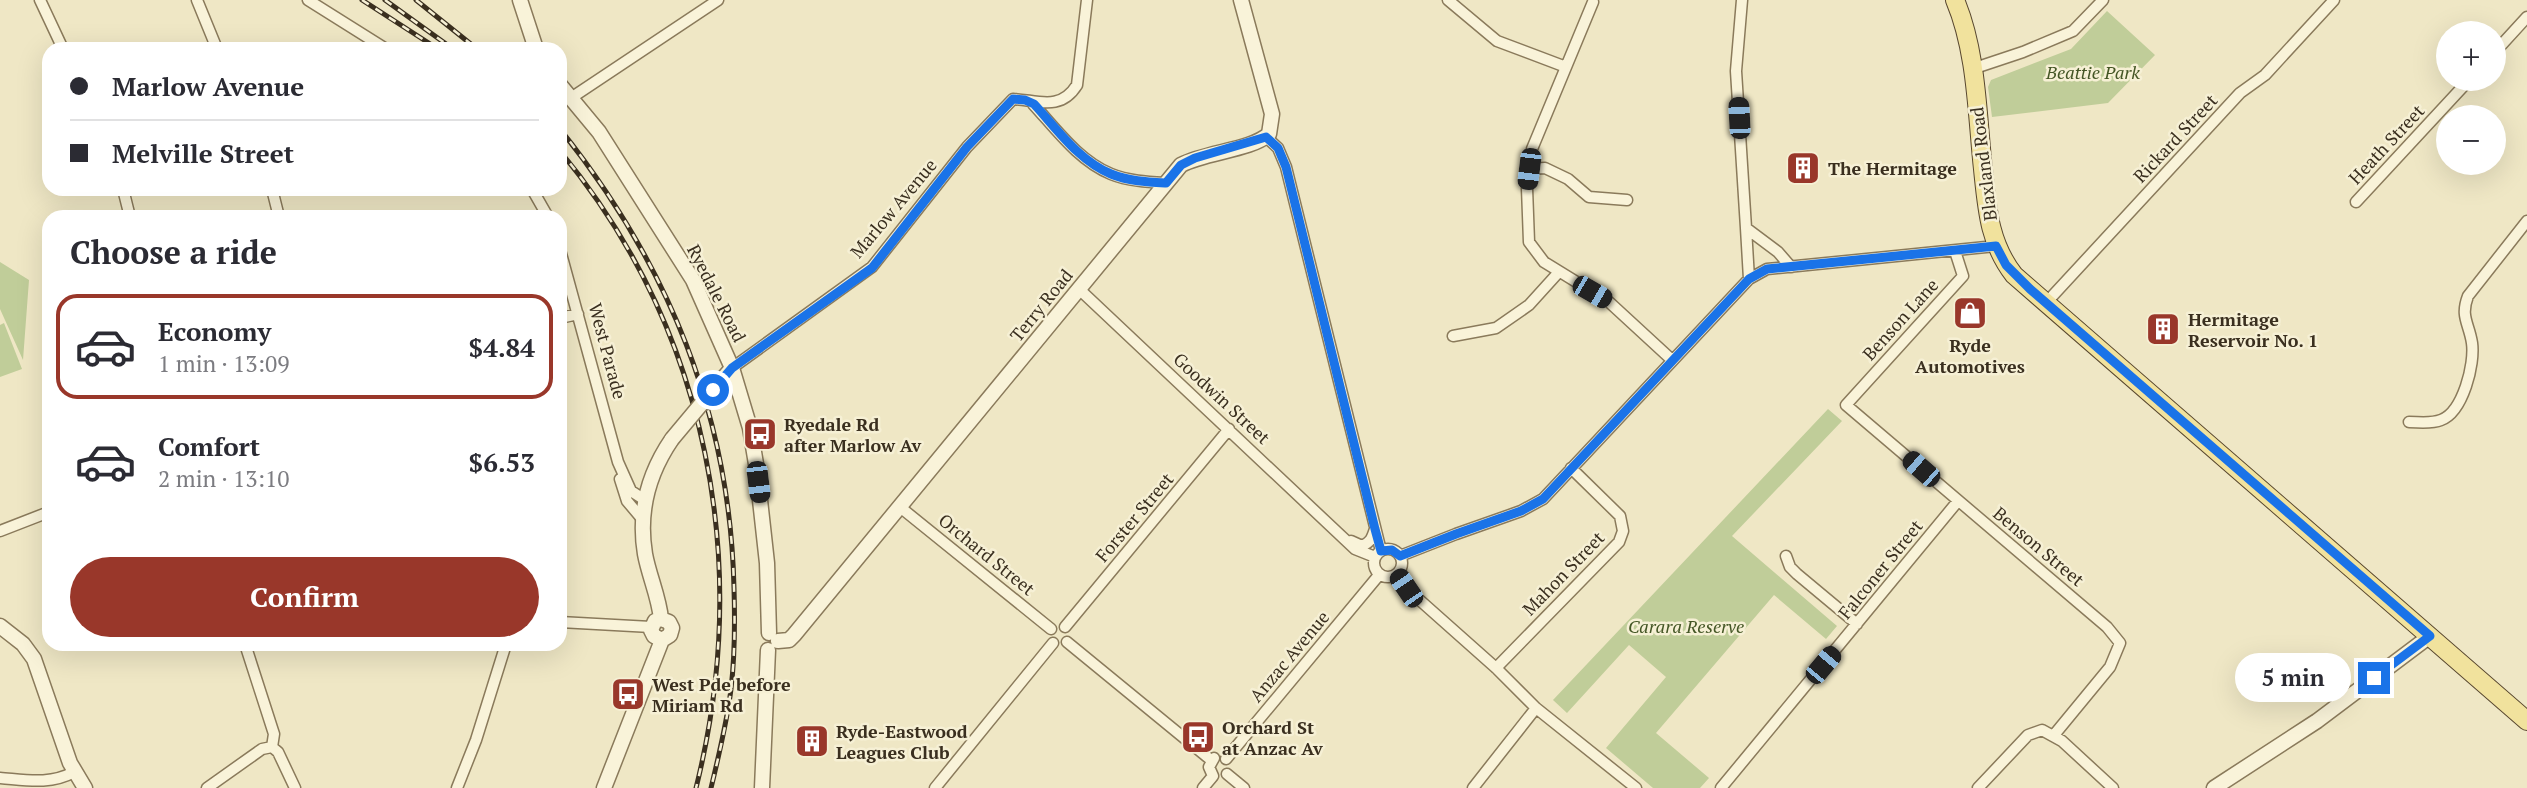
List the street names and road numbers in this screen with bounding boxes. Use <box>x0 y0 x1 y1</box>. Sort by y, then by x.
street label: Rickard Street <box>2128 88 2223 187</box>
street label: Heath Street <box>2343 99 2429 189</box>
street label: Blaxland Road <box>1964 106 2002 222</box>
street label: Marlow Avenue <box>844 153 942 263</box>
street label: Ryedale Road <box>682 240 752 346</box>
street label: Terry Road <box>1004 264 1078 346</box>
street label: Benson Lane <box>1857 273 1943 365</box>
street label: West Parade <box>584 300 632 402</box>
street label: Goodwin Street <box>1169 347 1276 449</box>
street label: Forster Street <box>1090 467 1179 567</box>
street label: Benson Street <box>1989 501 2090 591</box>
street label: Orchard Street <box>934 508 1040 601</box>
street label: Falconer Street <box>1832 514 1928 624</box>
street label: Mahon Street <box>1517 525 1609 620</box>
street label: Anzac Avenue <box>1244 605 1334 707</box>

